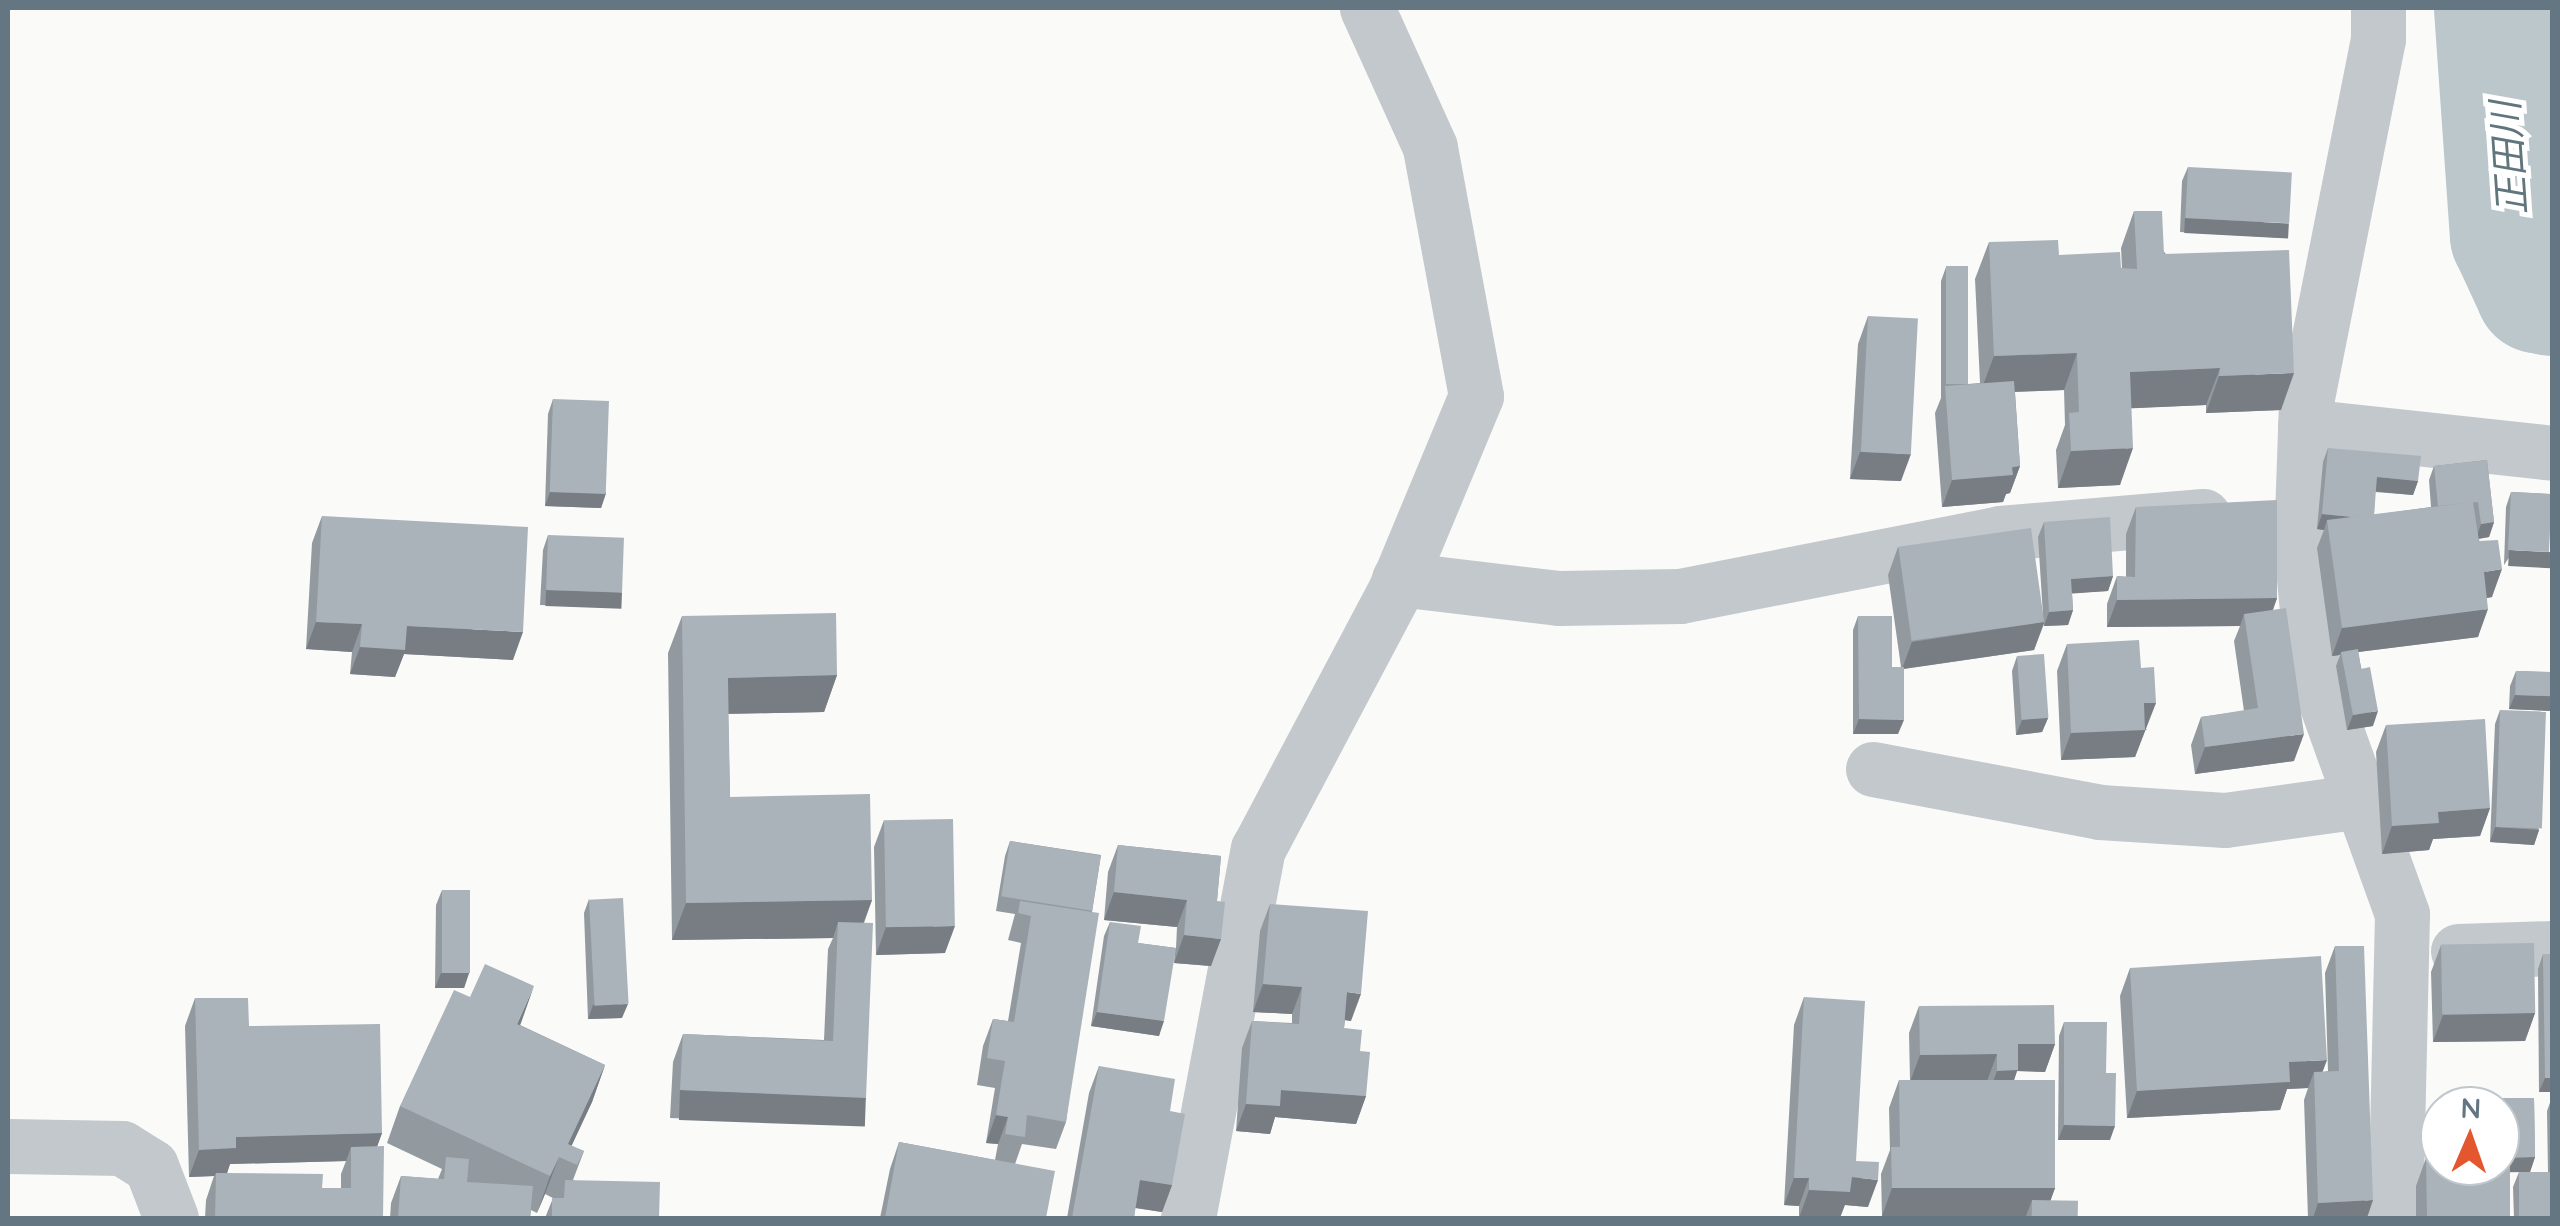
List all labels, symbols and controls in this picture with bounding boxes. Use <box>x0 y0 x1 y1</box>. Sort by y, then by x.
water label: 正田川 <box>2482 100 2536 216</box>
north arrow <box>2420 1086 2520 1186</box>
text: N <box>2460 1090 2482 1125</box>

